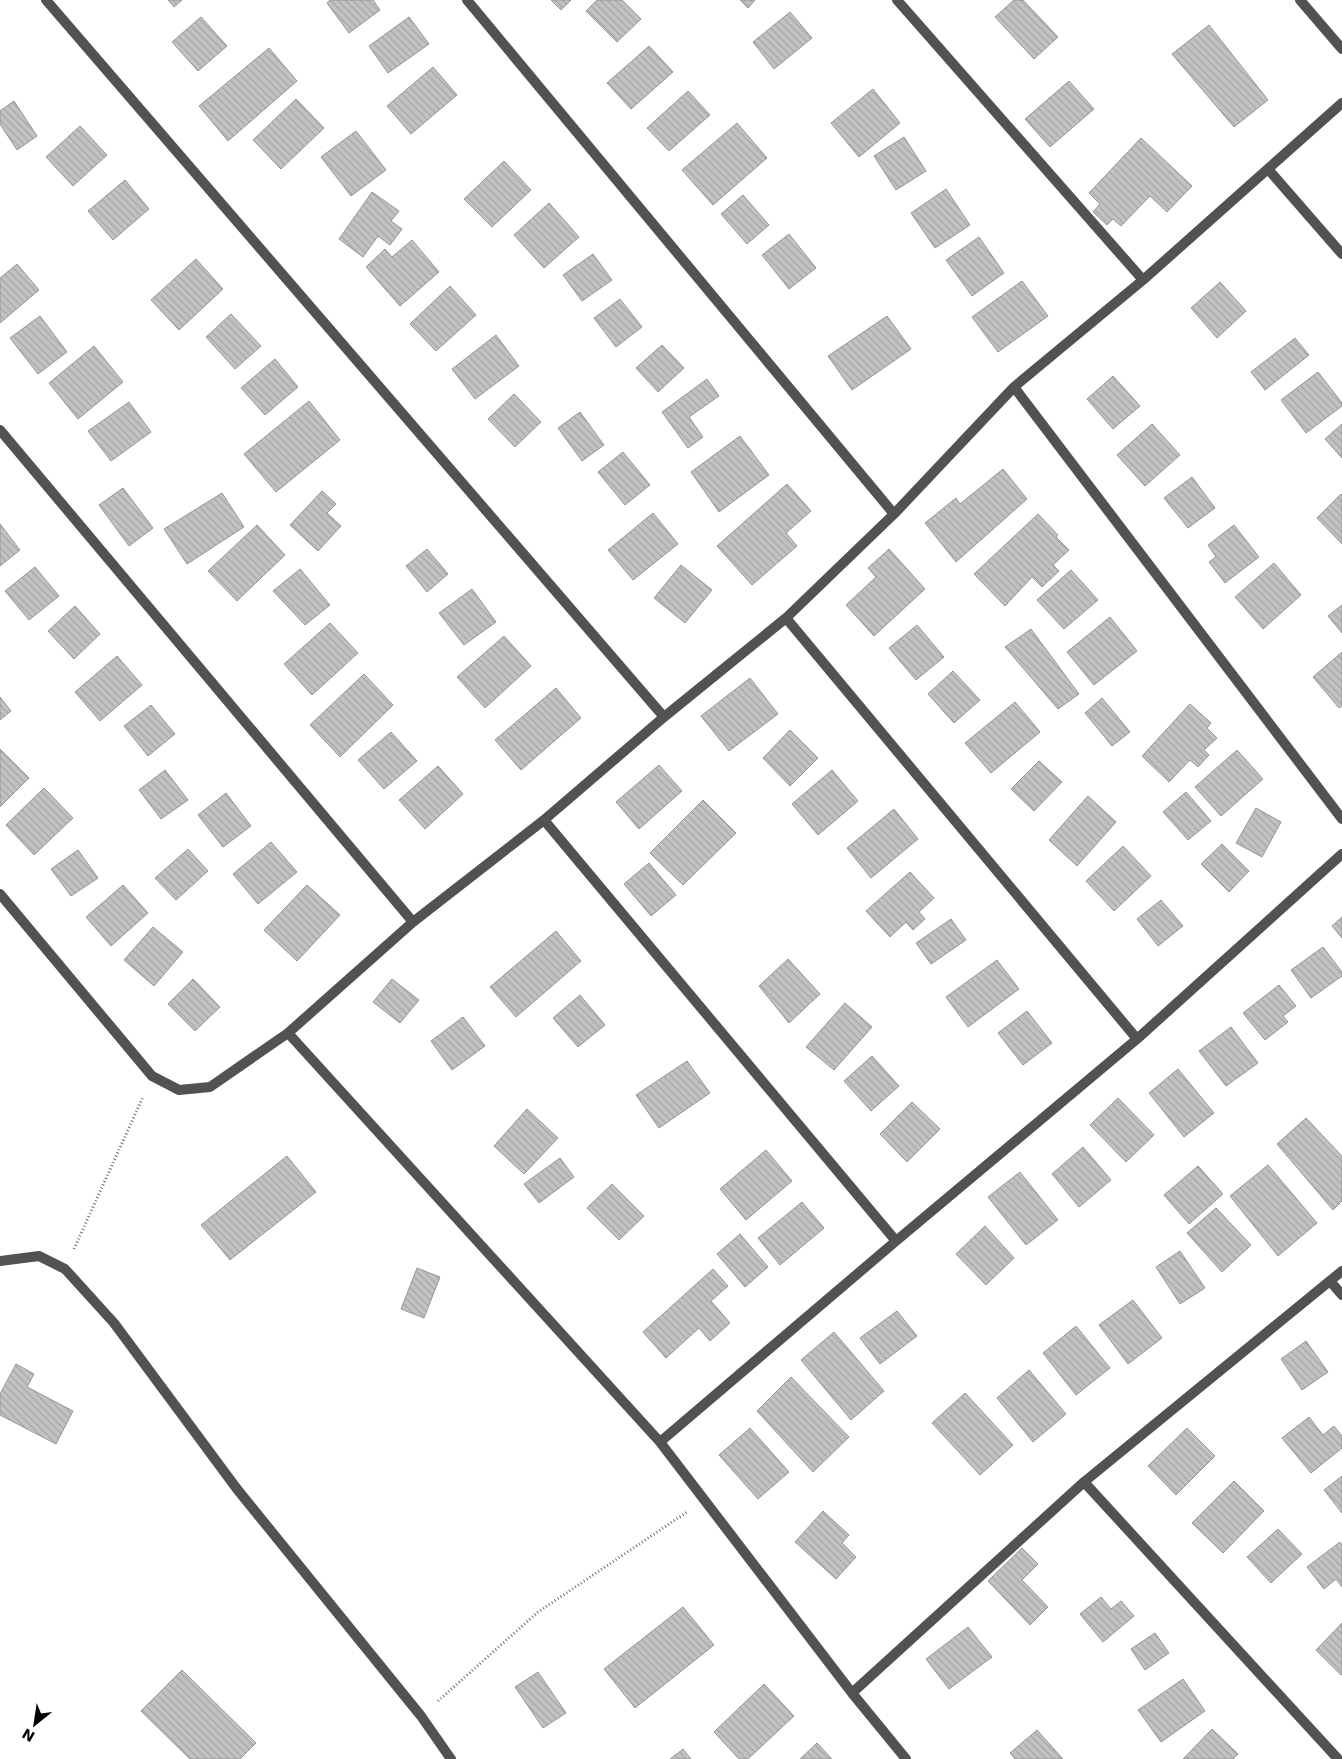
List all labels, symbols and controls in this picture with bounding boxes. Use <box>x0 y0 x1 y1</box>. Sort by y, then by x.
north arrow <box>10 1699 60 1749</box>
text: N <box>19 1725 38 1745</box>

